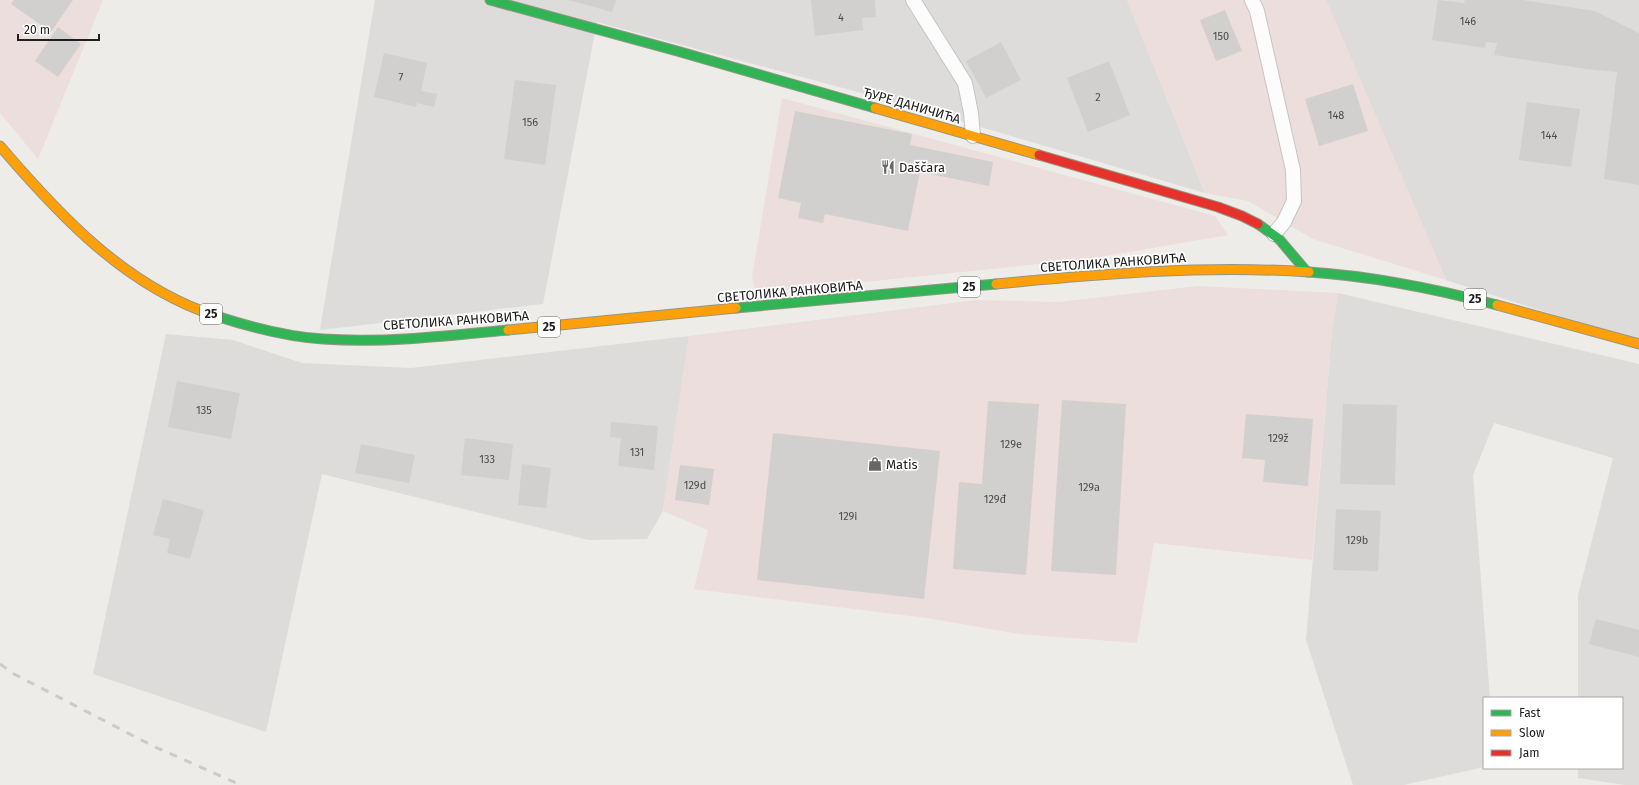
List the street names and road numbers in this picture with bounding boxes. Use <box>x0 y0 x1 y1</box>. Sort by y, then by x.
street label: ЂУРЕ ДАНИЧИЋА <box>861 84 963 127</box>
street label: СВЕТОЛИКА РАНКОВИЋА <box>1040 250 1187 275</box>
road number: 25 <box>958 277 980 297</box>
street label: СВЕТОЛИКА РАНКОВИЋА <box>717 278 864 305</box>
road number: 25 <box>1464 289 1486 309</box>
road number: 25 <box>200 304 222 324</box>
street label: СВЕТОЛИКА РАНКОВИЋА <box>383 308 530 333</box>
road number: 25 <box>538 317 560 337</box>

